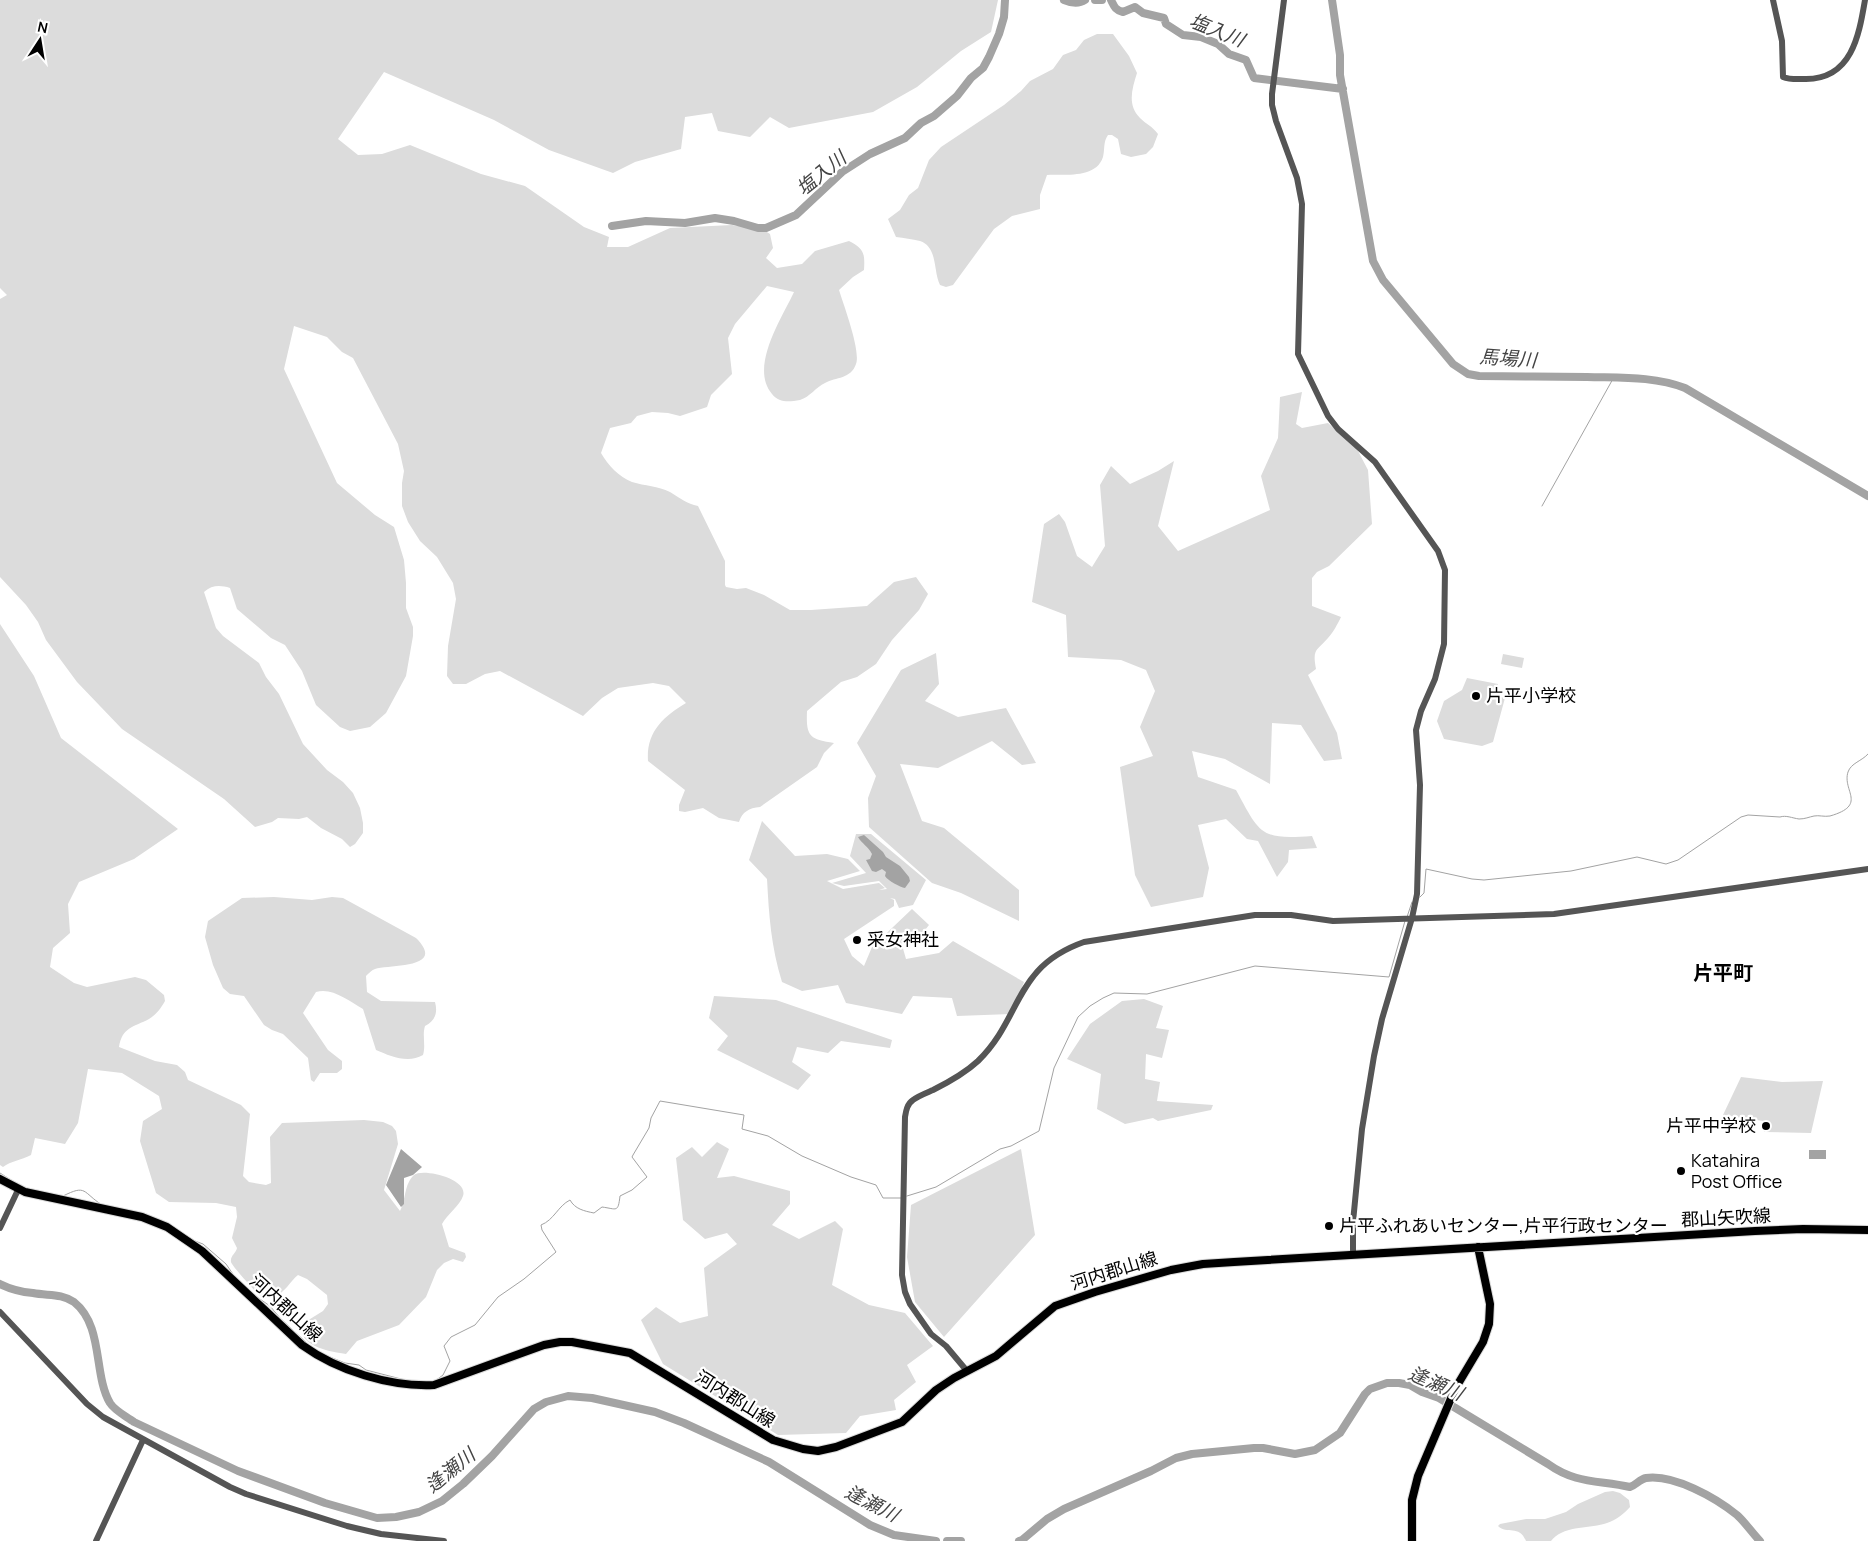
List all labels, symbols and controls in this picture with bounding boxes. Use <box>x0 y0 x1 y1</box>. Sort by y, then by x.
water label: 塩入川 <box>1186 7 1250 53</box>
north arrow <box>15 15 65 65</box>
text: N <box>36 16 50 37</box>
water label: 塩入川 <box>791 144 853 201</box>
water label: 馬場川 <box>1479 343 1539 373</box>
place label: 片平小学校 <box>1486 683 1576 707</box>
marker: 片平小学校 <box>1470 690 1482 702</box>
place label: 采女神社 <box>867 927 939 951</box>
marker: 采女神社 <box>851 934 863 946</box>
district label: 片平町 <box>1693 959 1753 986</box>
place label: 片平中学校 <box>1666 1113 1756 1137</box>
marker: 片平中学校 <box>1760 1120 1772 1132</box>
place label: Katahira Post Office <box>1691 1148 1782 1193</box>
marker: Katahira Post Office <box>1675 1165 1687 1177</box>
street label: 郡山矢吹線 <box>1680 1203 1772 1231</box>
place label: 片平ふれあいセンター,片平行政センター <box>1339 1213 1668 1237</box>
marker: 片平ふれあいセンター,片平行政センター <box>1323 1220 1335 1232</box>
street label: 河内郡山線 <box>1067 1245 1160 1295</box>
street label: 河内郡山線 <box>245 1268 328 1346</box>
water label: 逢瀬川 <box>1405 1360 1469 1407</box>
street label: 河内郡山線 <box>691 1364 780 1432</box>
water label: 逢瀬川 <box>420 1441 482 1498</box>
water label: 逢瀬川 <box>841 1478 905 1528</box>

